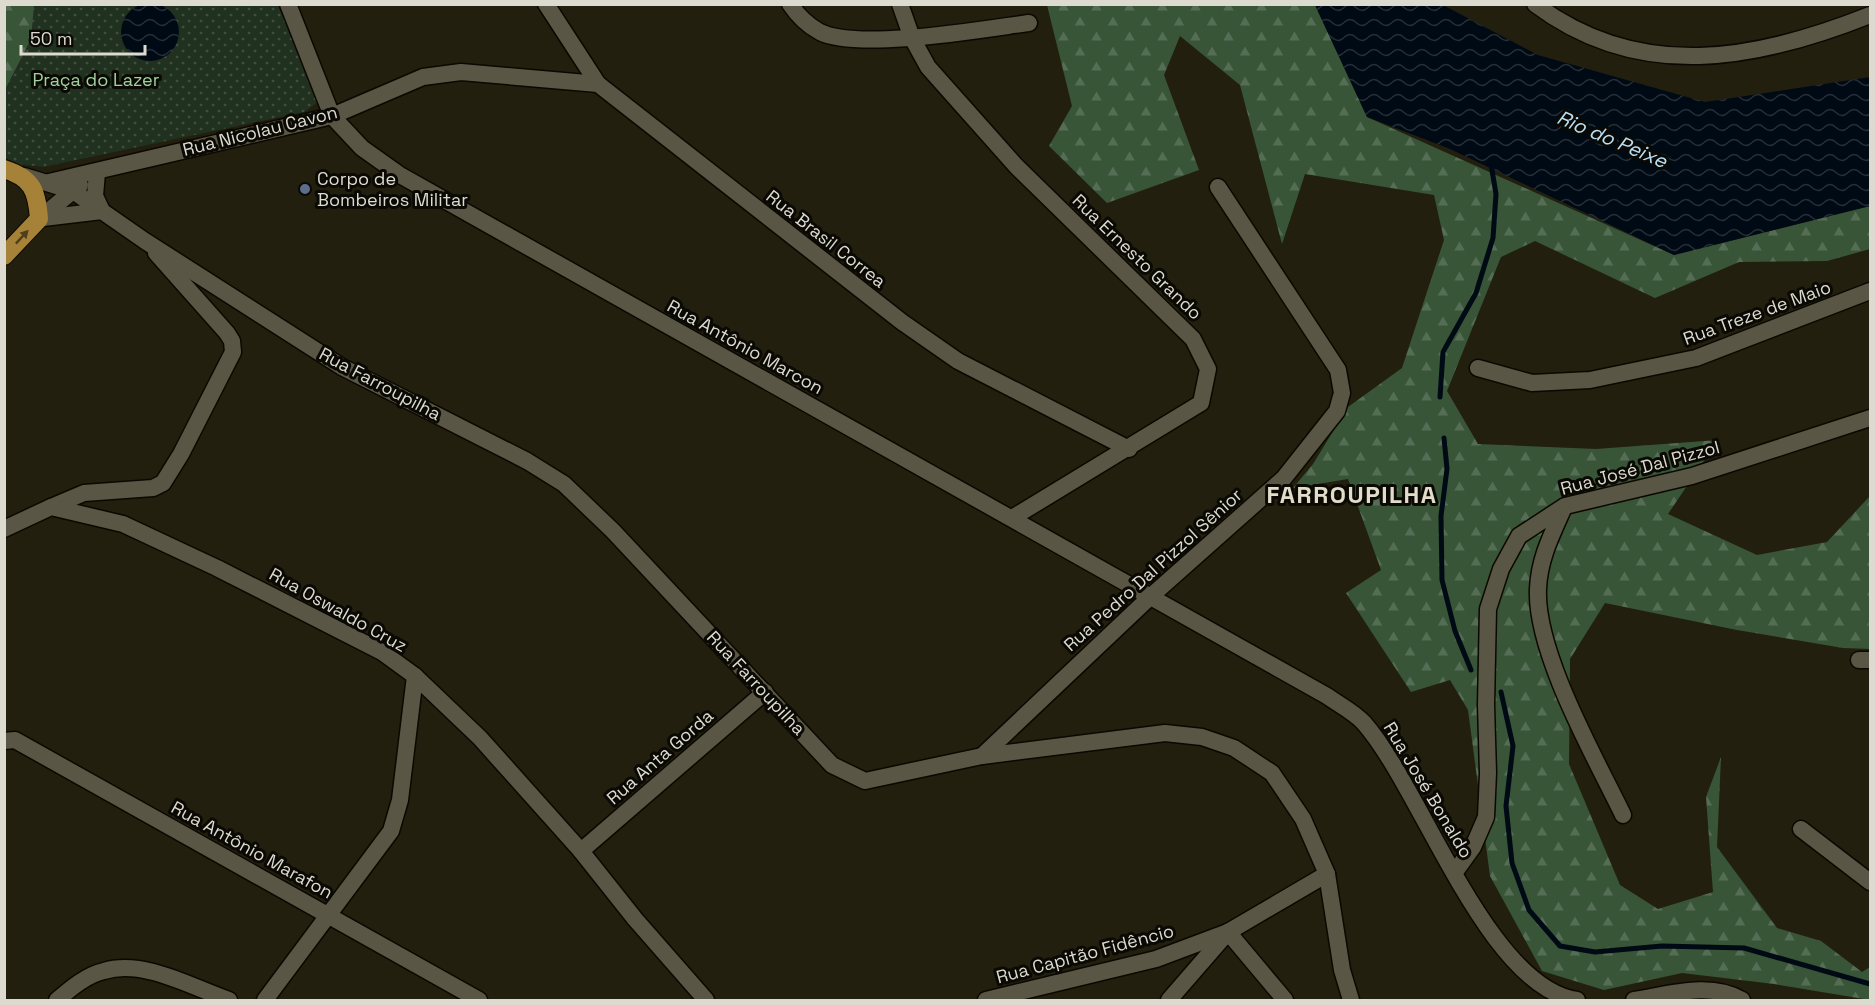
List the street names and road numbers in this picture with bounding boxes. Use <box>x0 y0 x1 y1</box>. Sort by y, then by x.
street label: Rua Nicolau Cavon <box>180 100 340 161</box>
street label: Rua Brasil Correa <box>762 185 891 293</box>
street label: Rua Ernesto Grando <box>1068 189 1207 324</box>
street label: Rua Treze de Maio <box>1680 275 1834 350</box>
street label: Rua Antônio Marcon <box>663 294 827 399</box>
street label: Rua Farroupilha <box>315 342 445 425</box>
street label: Rua José Dal Pizzol <box>1558 435 1722 500</box>
street label: Rua Pedro Dal Pizzol Sênior <box>1059 483 1247 656</box>
street label: Rua Oswaldo Cruz <box>265 562 411 657</box>
street label: Rua Farroupilha <box>702 626 811 740</box>
street label: Rua Anta Gorda <box>602 704 718 809</box>
street label: Rua José Bonaldo <box>1379 717 1478 862</box>
street label: Rua Antônio Marafon <box>167 796 337 904</box>
street label: Rua Capitão Fidêncio <box>993 919 1176 988</box>

